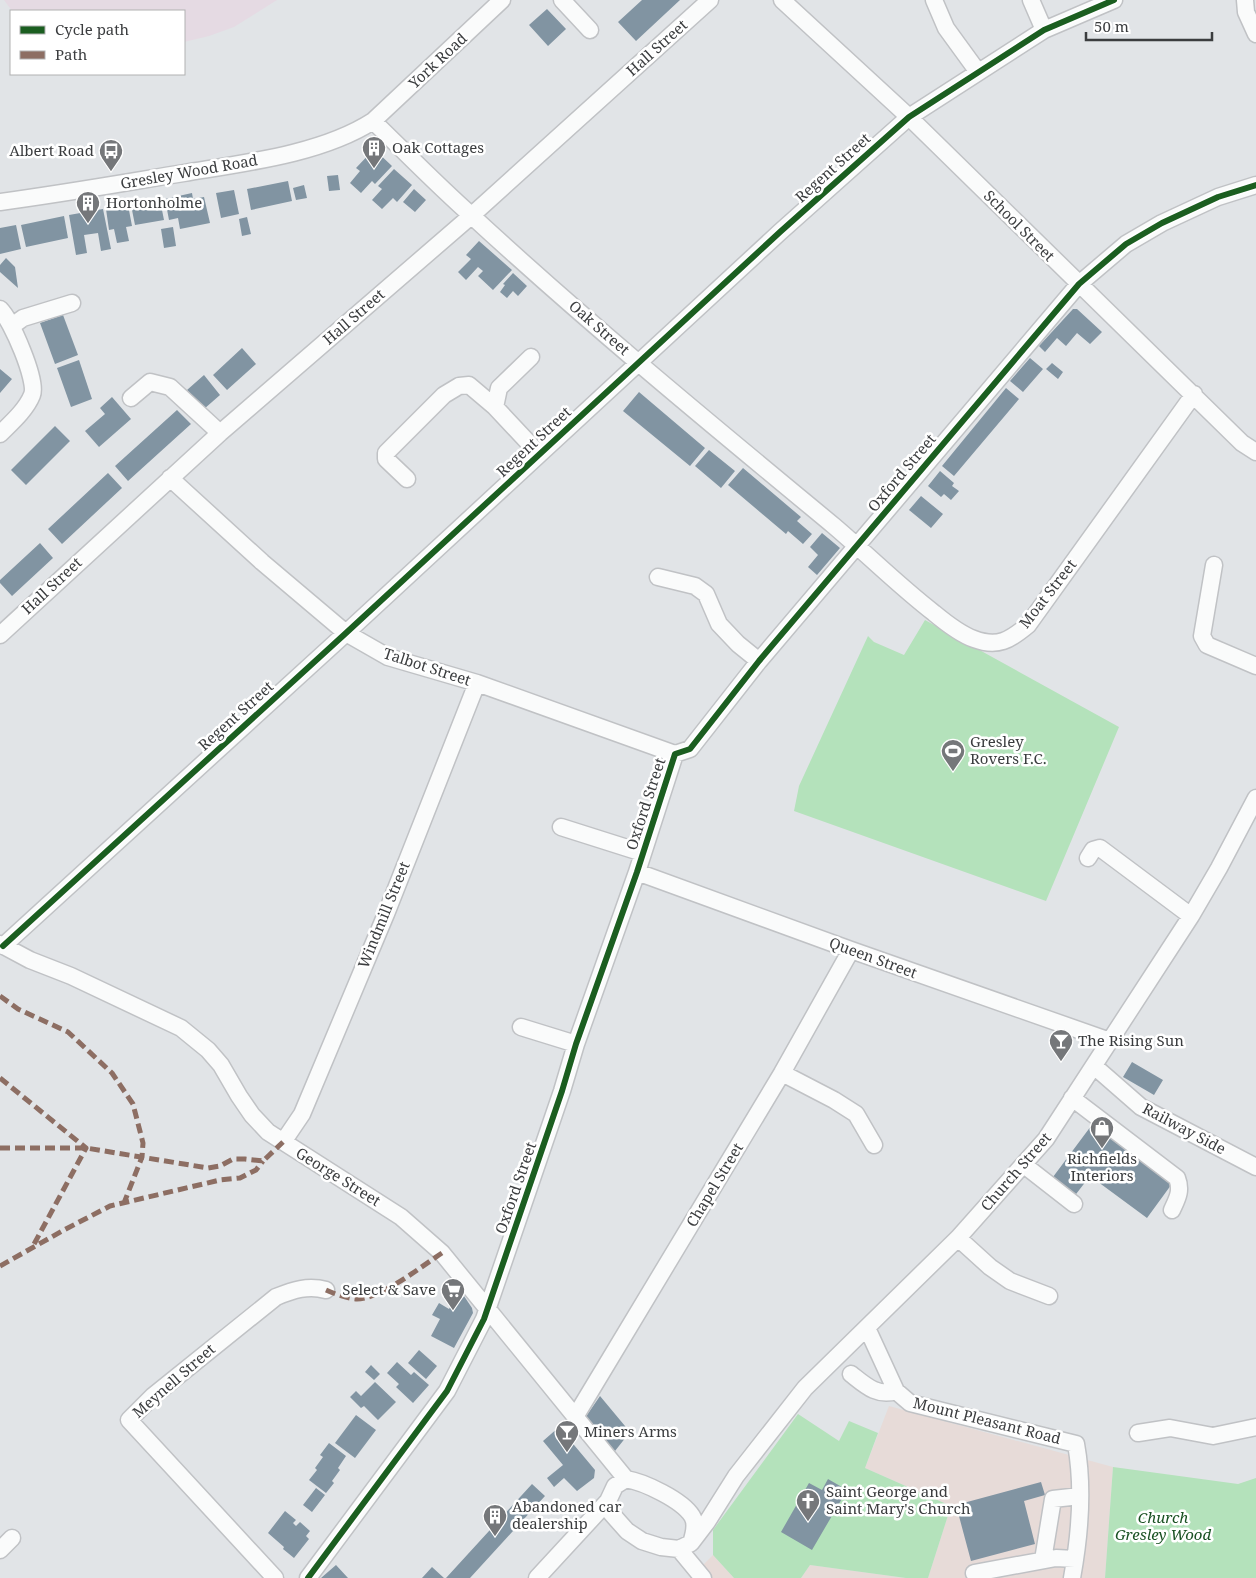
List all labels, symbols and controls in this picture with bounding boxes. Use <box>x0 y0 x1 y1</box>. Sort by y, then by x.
legend <box>10 10 185 75</box>
scale bar <box>1086 10 1212 42</box>
street label: Hall Street <box>622 15 691 80</box>
text: 50 m <box>1094 16 1129 36</box>
text: Cycle path <box>55 19 130 39</box>
street label: York Road <box>403 28 471 93</box>
text: Path <box>55 44 88 64</box>
street label: Regent Street <box>790 128 874 206</box>
building icon: Oak Cottages <box>361 135 387 169</box>
place label: Oak Cottages <box>392 137 484 157</box>
bus stop icon: Albert Road <box>98 138 124 172</box>
place label: Albert Road <box>9 140 94 160</box>
street label: Gresley Wood Road <box>119 149 259 193</box>
street label: School Street <box>980 185 1060 265</box>
building icon: Hortonholme <box>75 190 101 224</box>
place label: Hortonholme <box>106 192 202 212</box>
street label: Hall Street <box>318 284 388 349</box>
street label: Oak Street <box>565 295 634 359</box>
street label: Regent Street <box>492 402 575 481</box>
street label: Oxford Street <box>863 429 940 516</box>
street label: Hall Street <box>17 552 86 618</box>
street label: Moat Street <box>1014 555 1080 632</box>
street label: Talbot Street <box>381 643 474 690</box>
street label: Regent Street <box>193 676 277 754</box>
place label: Gresley Rovers F.C. <box>970 731 1046 768</box>
sports icon: Gresley Rovers F.C. <box>940 738 966 772</box>
street label: Oxford Street <box>621 755 669 852</box>
street label: Windmill Street <box>353 858 414 971</box>
street label: Queen Street <box>827 932 920 982</box>
bar icon: The Rising Sun <box>1048 1028 1074 1062</box>
place label: The Rising Sun <box>1078 1030 1184 1050</box>
street label: Railway Side <box>1139 1098 1230 1158</box>
shop icon: Richfields Interiors <box>1089 1115 1115 1149</box>
street label: Church Street <box>976 1128 1055 1215</box>
street label: Oxford Street <box>490 1139 540 1236</box>
street label: Chapel Street <box>681 1139 747 1230</box>
street label: George Street <box>292 1142 385 1210</box>
place label: Richfields Interiors <box>1067 1148 1137 1185</box>
supermarket icon: Select & Save <box>440 1277 466 1311</box>
place label: Select & Save <box>342 1279 436 1299</box>
street label: Meynell Street <box>128 1339 219 1422</box>
street label: Mount Pleasant Road <box>911 1392 1063 1448</box>
bar icon: Miners Arms <box>554 1419 580 1453</box>
place label: Miners Arms <box>584 1421 677 1441</box>
place label: Saint George and Saint Mary's Church <box>826 1481 971 1518</box>
church icon: Saint George and Saint Mary's Church <box>795 1488 821 1522</box>
place label: Abandoned car dealership <box>512 1496 621 1533</box>
building icon: Abandoned car dealership <box>482 1503 508 1537</box>
park label: Church Gresley Wood <box>1115 1507 1211 1544</box>

